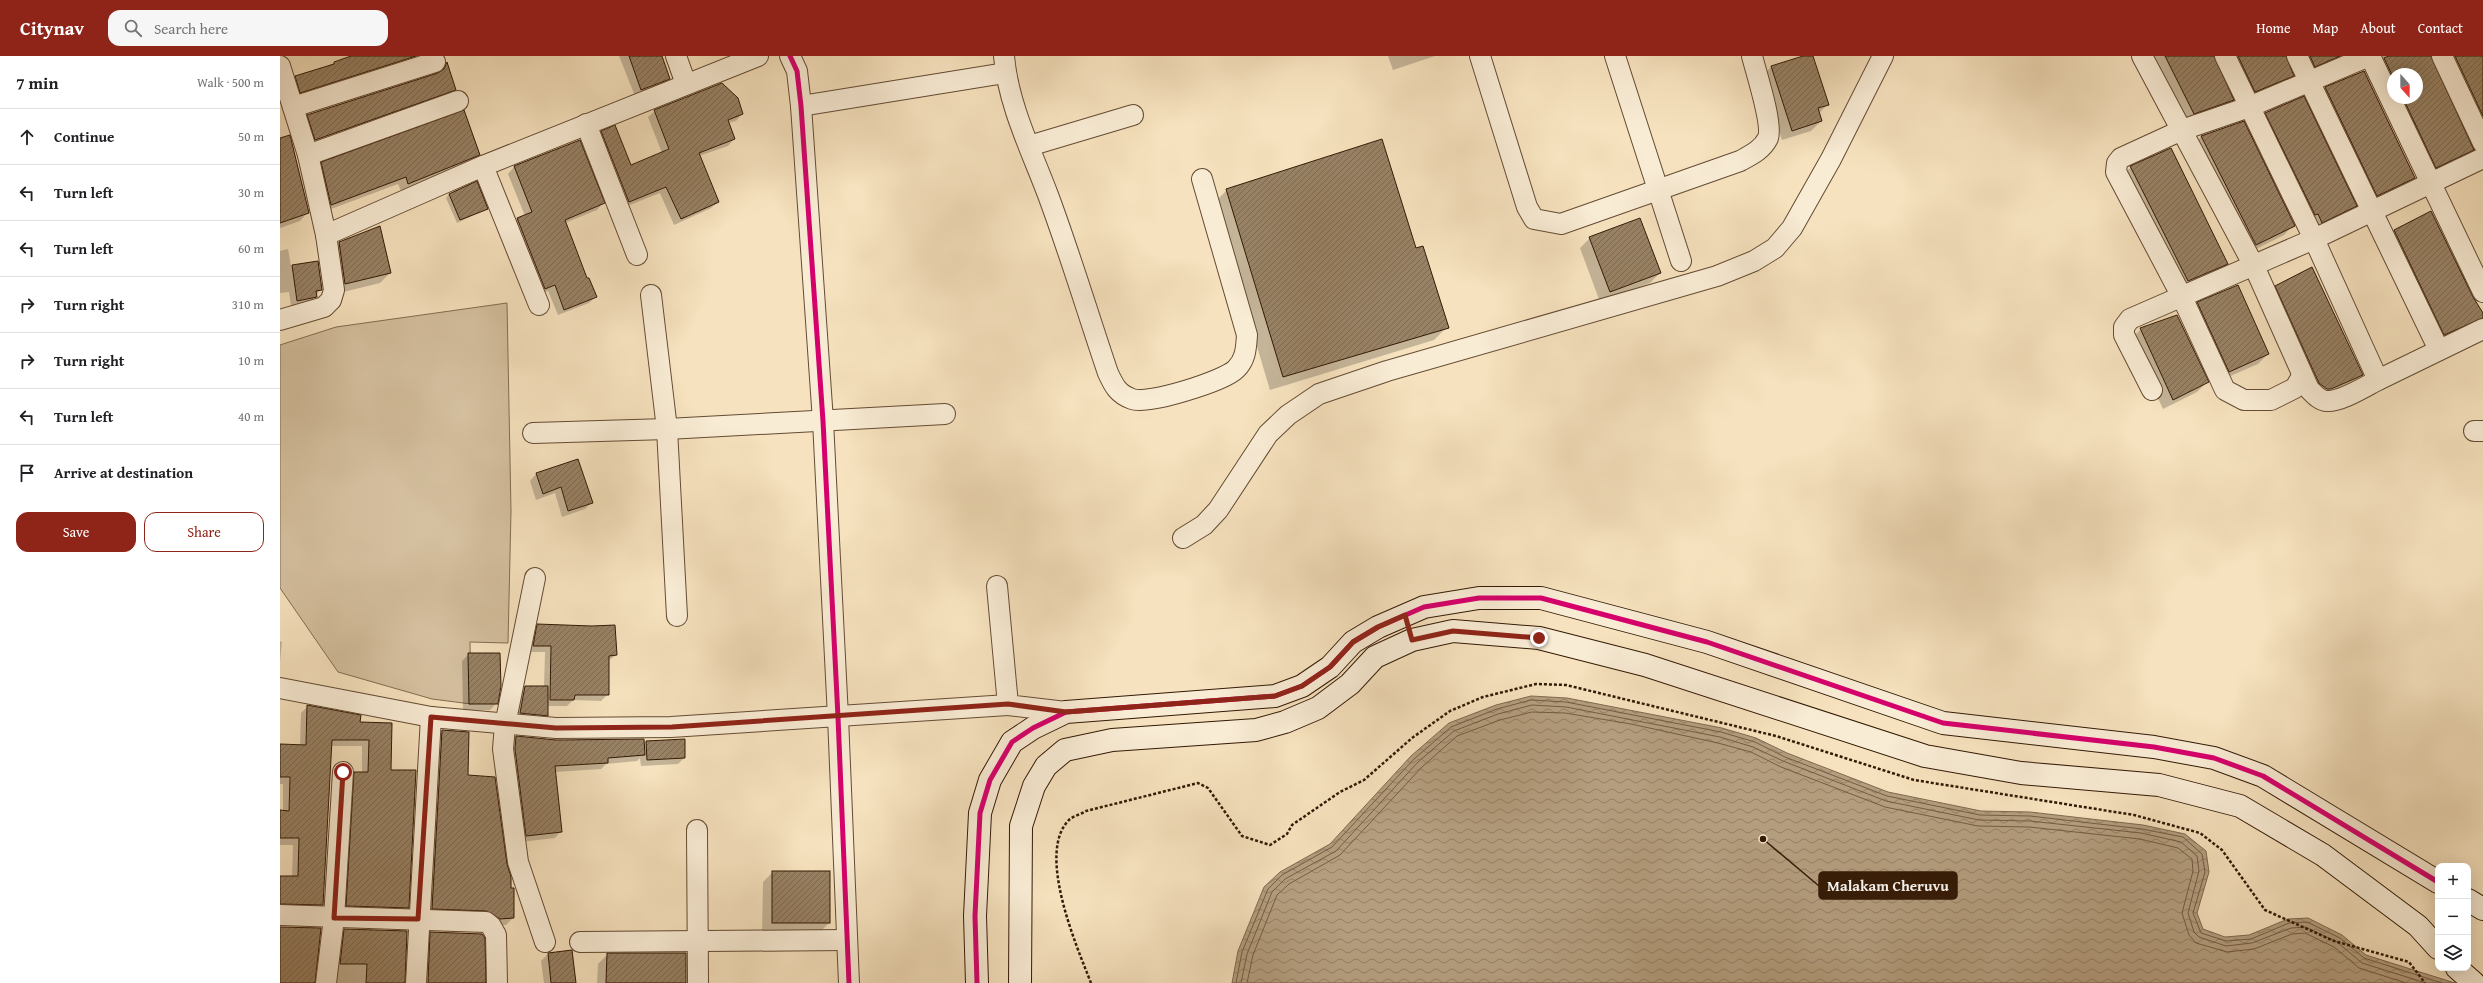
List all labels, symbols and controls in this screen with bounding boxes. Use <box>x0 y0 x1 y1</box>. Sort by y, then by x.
search box <box>108 10 388 46</box>
text: Citynav <box>20 14 84 42</box>
icon: search <box>122 17 144 39</box>
text: Search here <box>154 18 228 39</box>
text: Home <box>2256 18 2291 38</box>
text: Map <box>2313 18 2338 38</box>
text: About <box>2360 18 2396 38</box>
text: Contact <box>2418 18 2463 38</box>
north arrow <box>2387 68 2423 104</box>
text: 7 min <box>16 70 58 95</box>
text: Walk · 500 m <box>197 73 264 92</box>
icon: ahead <box>16 126 38 148</box>
text: Continue <box>54 126 115 147</box>
text: 50 m <box>238 127 264 146</box>
icon: left <box>16 182 38 204</box>
text: Turn left <box>54 182 113 203</box>
text: 30 m <box>238 183 264 202</box>
icon: left <box>16 238 38 260</box>
text: Turn left <box>54 238 113 259</box>
text: 60 m <box>238 239 264 258</box>
icon: right <box>16 294 38 316</box>
text: Turn right <box>54 294 125 315</box>
text: 310 m <box>232 295 264 314</box>
icon: right <box>16 350 38 372</box>
text: Turn right <box>54 350 125 371</box>
text: 10 m <box>238 351 264 370</box>
icon: left <box>16 406 38 428</box>
text: Turn left <box>54 406 113 427</box>
text: 40 m <box>238 407 264 426</box>
icon: arrive <box>16 462 38 484</box>
text: Arrive at destination <box>54 462 193 483</box>
button: Save <box>16 512 136 552</box>
button: Share <box>144 512 264 552</box>
route end <box>1530 629 1548 647</box>
route start <box>334 763 352 781</box>
map controls <box>2435 863 2471 971</box>
button: + <box>2435 863 2471 899</box>
callout: Malakam Cheruvu <box>1819 872 1957 899</box>
text: Malakam Cheruvu <box>1827 875 1949 896</box>
button: − <box>2435 899 2471 935</box>
button: layers <box>2435 935 2471 971</box>

